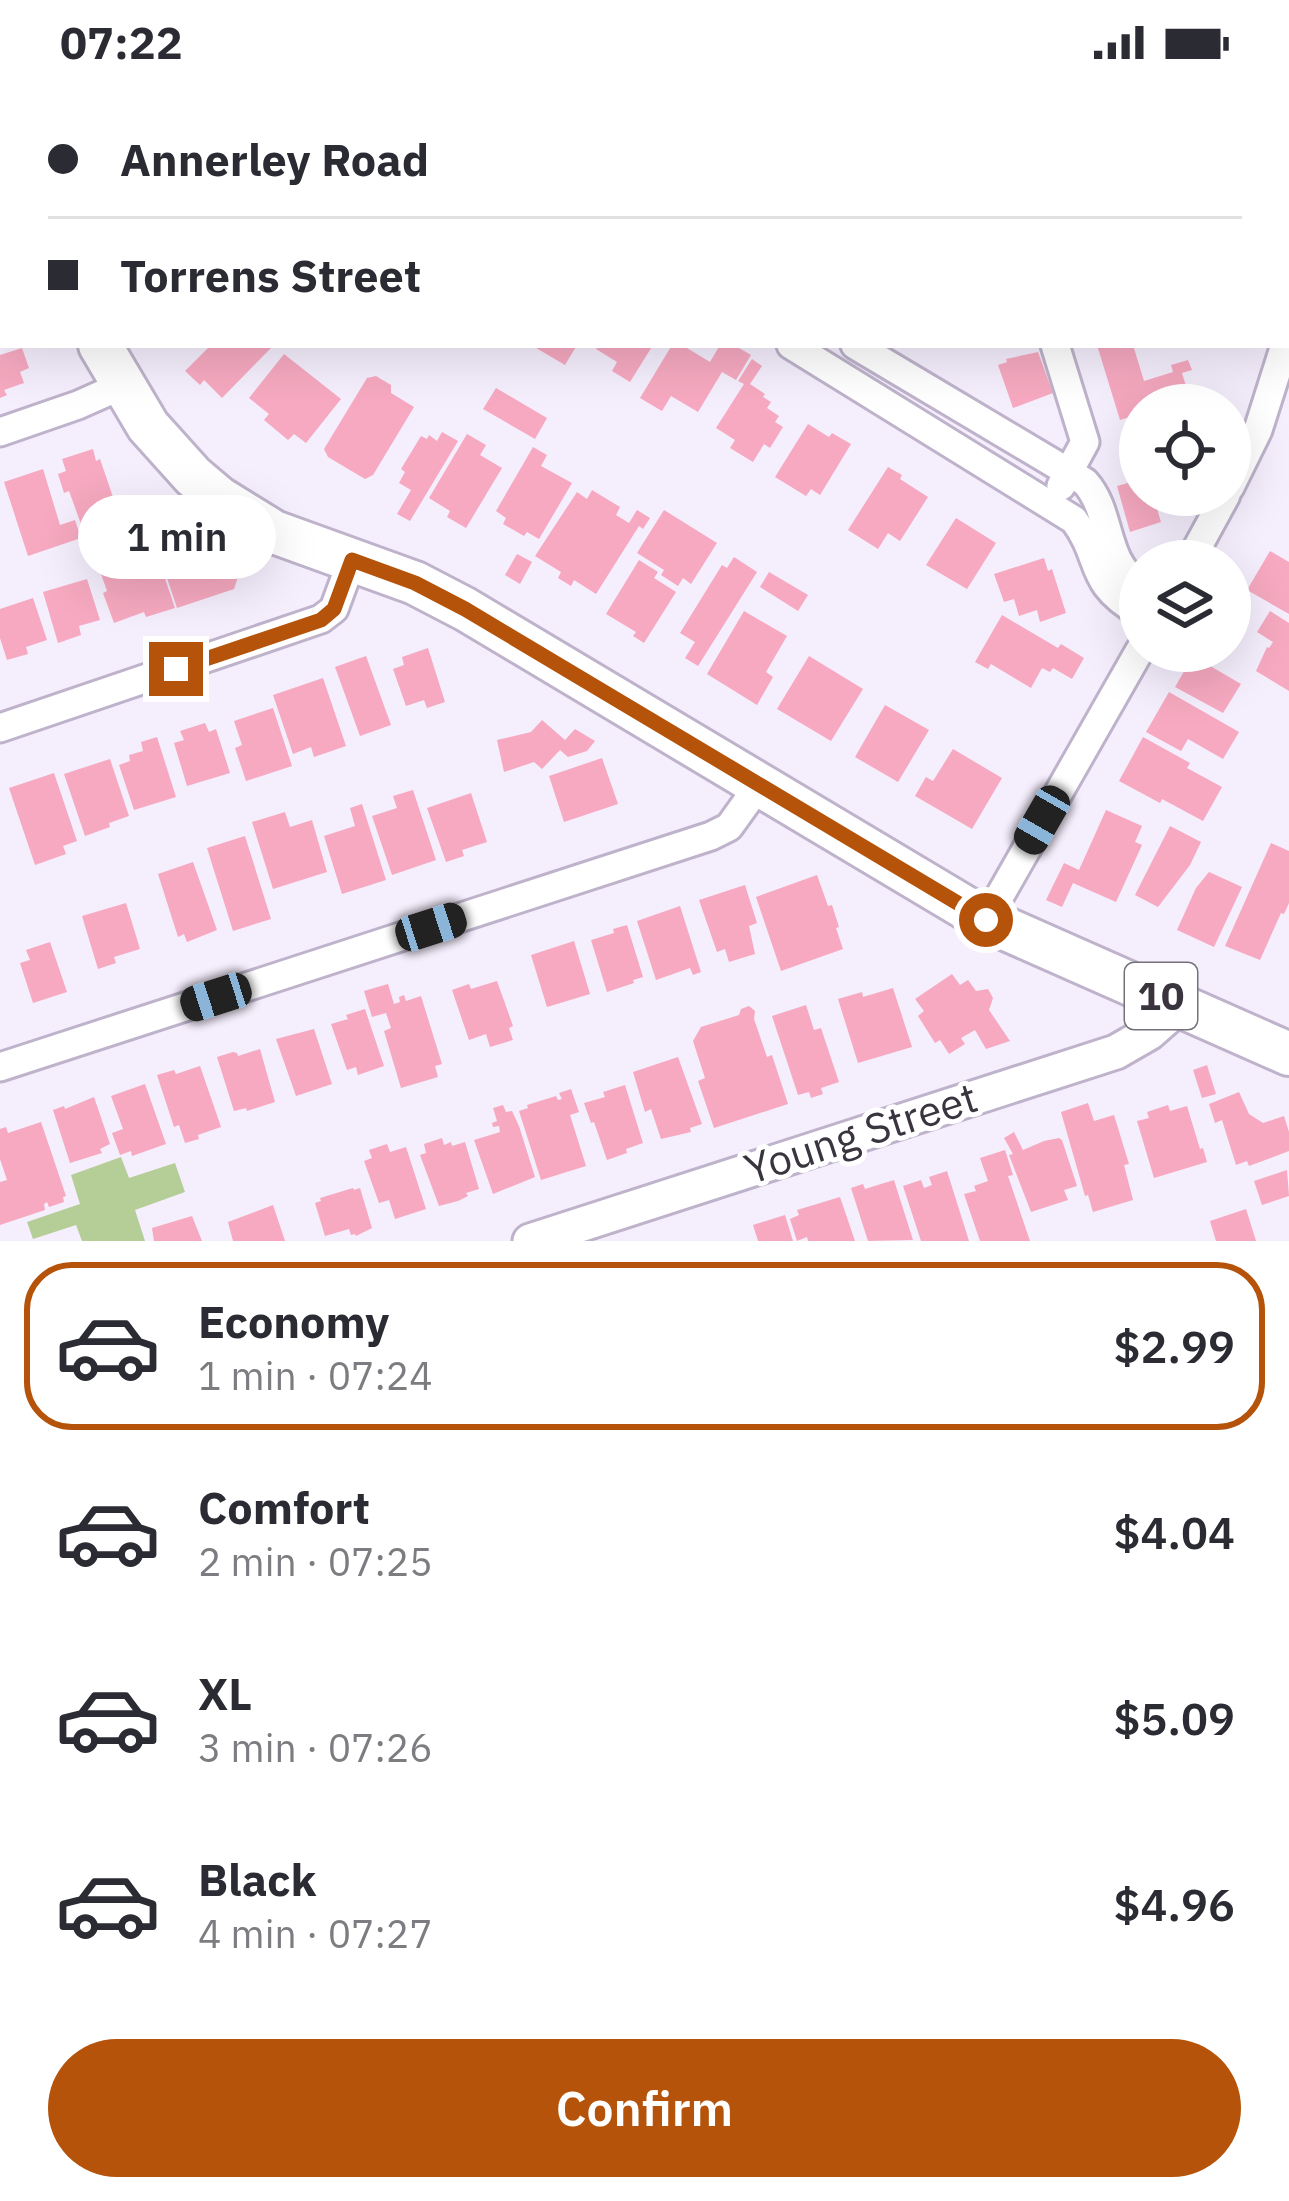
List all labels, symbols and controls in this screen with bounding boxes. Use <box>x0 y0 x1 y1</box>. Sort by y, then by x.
text: 07:22 <box>60 13 183 71</box>
text: Annerley Road <box>120 130 429 188</box>
text: Torrens Street <box>120 246 421 304</box>
map controls <box>1119 384 1251 672</box>
button: locate <box>1119 384 1251 516</box>
callout: 1 min <box>77 495 275 579</box>
text: 1 min <box>127 511 227 562</box>
button: layers <box>1119 540 1251 672</box>
route end <box>149 642 203 696</box>
car <box>1008 780 1076 860</box>
route start <box>959 893 1013 947</box>
car <box>391 899 471 955</box>
road number: 10 <box>1125 963 1197 1029</box>
car <box>176 969 256 1025</box>
street label: Young Street <box>738 1069 984 1196</box>
icon: car <box>54 1292 162 1400</box>
text: Economy <box>198 1292 389 1350</box>
text: $2.99 <box>1114 1317 1235 1375</box>
text: 1 min · 07:24 <box>198 1350 433 1401</box>
icon: car <box>54 1478 162 1586</box>
text: Comfort <box>198 1478 370 1536</box>
text: $4.04 <box>1114 1503 1235 1561</box>
text: 2 min · 07:25 <box>198 1536 433 1587</box>
icon: car <box>54 1664 162 1772</box>
text: XL <box>198 1664 252 1722</box>
text: $5.09 <box>1114 1689 1235 1747</box>
text: 3 min · 07:26 <box>198 1722 433 1773</box>
icon: car <box>54 1850 162 1958</box>
text: Black <box>198 1850 317 1908</box>
text: $4.96 <box>1114 1875 1235 1933</box>
text: 4 min · 07:27 <box>198 1908 433 1959</box>
button: Confirm <box>48 2039 1241 2177</box>

